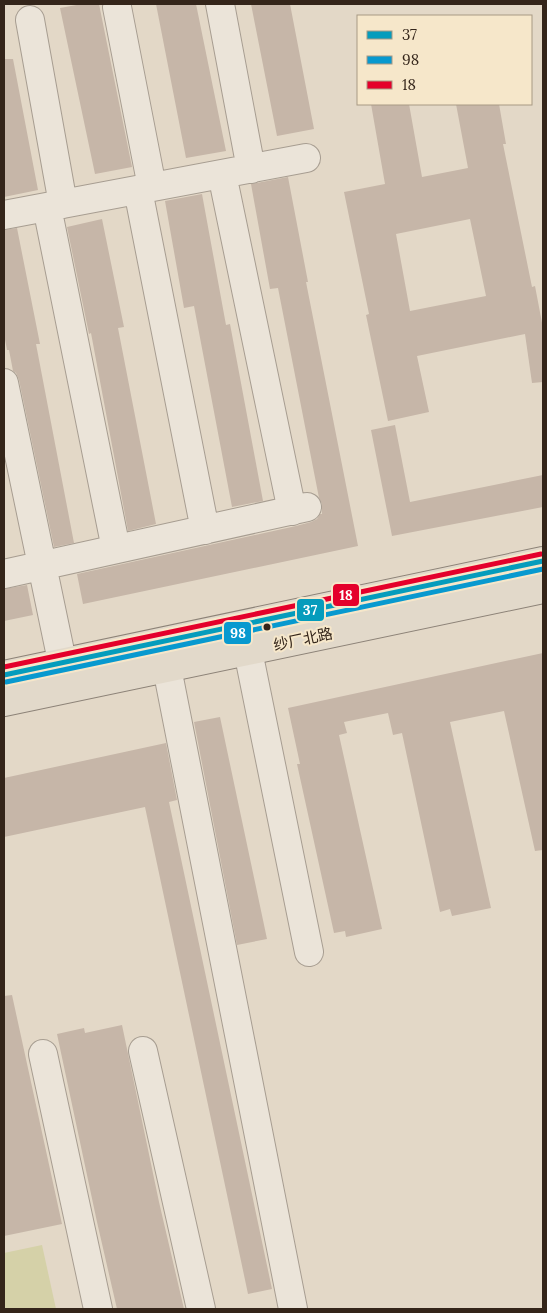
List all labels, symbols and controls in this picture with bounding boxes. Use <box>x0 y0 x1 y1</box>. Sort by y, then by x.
legend <box>357 15 532 105</box>
text: 37 <box>402 25 417 44</box>
text: 98 <box>402 50 419 69</box>
text: 18 <box>402 75 416 94</box>
line badge: 18 <box>332 583 360 607</box>
text: 18 <box>339 586 353 604</box>
line badge: 37 <box>296 598 325 622</box>
text: 37 <box>303 601 318 619</box>
line badge: 98 <box>223 621 252 645</box>
unlabelled marker <box>262 622 272 632</box>
street label: 纱厂北路 <box>272 623 334 655</box>
text: 98 <box>230 624 246 642</box>

